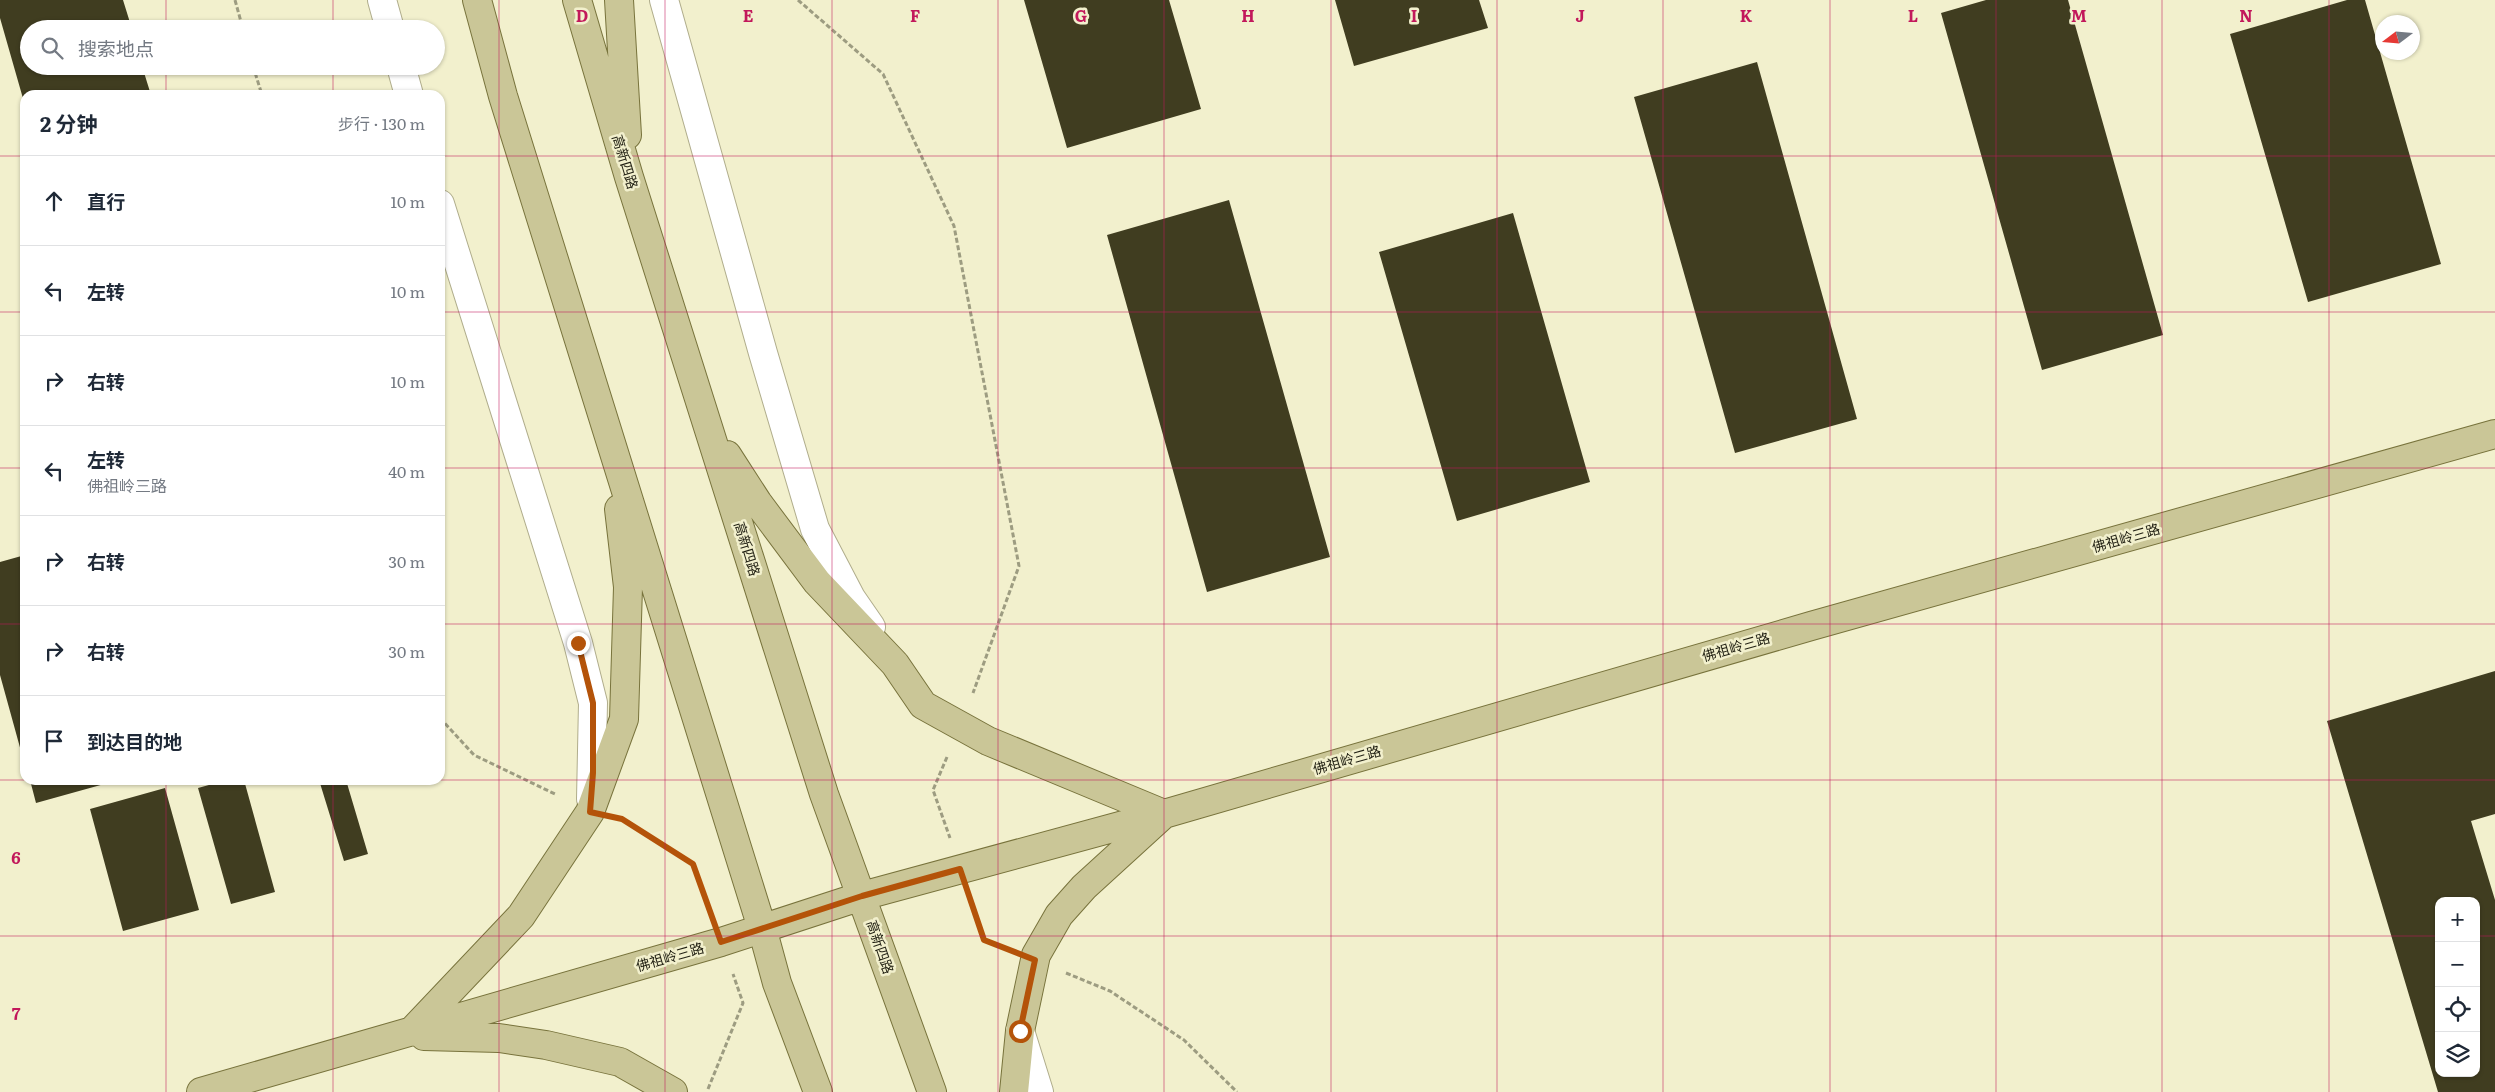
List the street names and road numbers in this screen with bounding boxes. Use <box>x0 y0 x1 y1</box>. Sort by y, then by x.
street label: 高新四路 <box>608 132 644 191</box>
street label: 佛祖岭三路 <box>2089 518 2162 556</box>
street label: 高新四路 <box>730 519 766 578</box>
street label: 佛祖岭三路 <box>1699 627 1772 665</box>
street label: 佛祖岭三路 <box>1310 740 1383 778</box>
street label: 高新四路 <box>862 917 900 976</box>
street label: 佛祖岭三路 <box>633 937 706 975</box>

